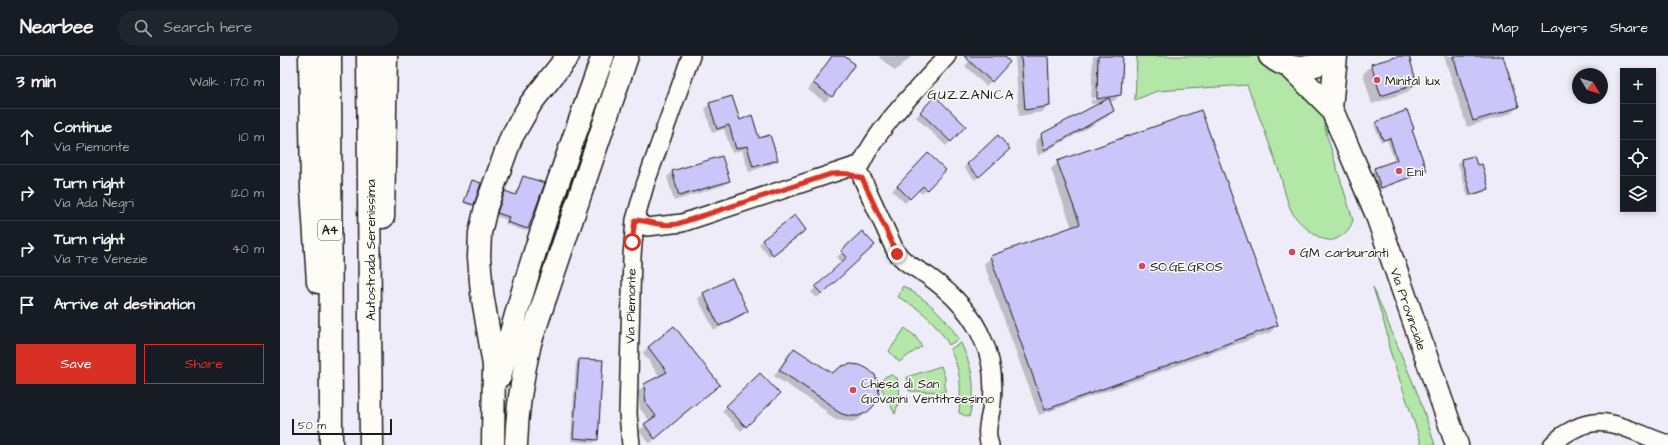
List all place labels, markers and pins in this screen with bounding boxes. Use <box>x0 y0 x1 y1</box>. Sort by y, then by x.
place label: Minital lux <box>1385 72 1441 90</box>
marker: Minital lux <box>1372 75 1382 85</box>
place label: Eni <box>1407 163 1423 181</box>
marker: Eni <box>1394 166 1404 176</box>
place label: GM carburanti <box>1300 244 1388 262</box>
marker: GM carburanti <box>1287 247 1297 257</box>
place label: SO.GE.GROS <box>1150 258 1223 276</box>
marker: SO.GE.GROS <box>1137 261 1147 271</box>
place label: Chiesa di San Giovanni Ventitreesimo <box>861 375 995 408</box>
marker: Chiesa di San Giovanni Ventitreesimo <box>848 385 858 395</box>

